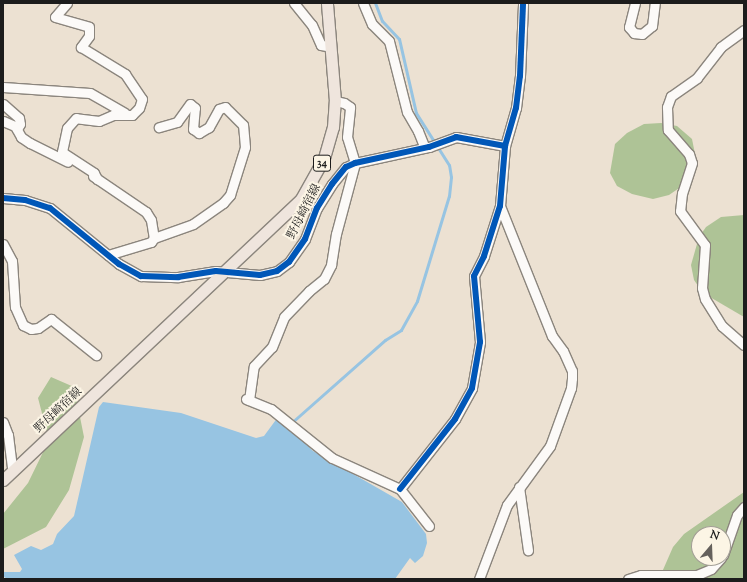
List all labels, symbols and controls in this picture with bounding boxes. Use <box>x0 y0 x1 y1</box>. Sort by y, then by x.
road number: 34 <box>313 154 331 172</box>
street label: 野母崎宿線 <box>285 182 325 242</box>
street label: 野母崎宿線 <box>32 385 86 437</box>
north arrow <box>691 526 731 566</box>
text: N <box>708 527 721 545</box>

